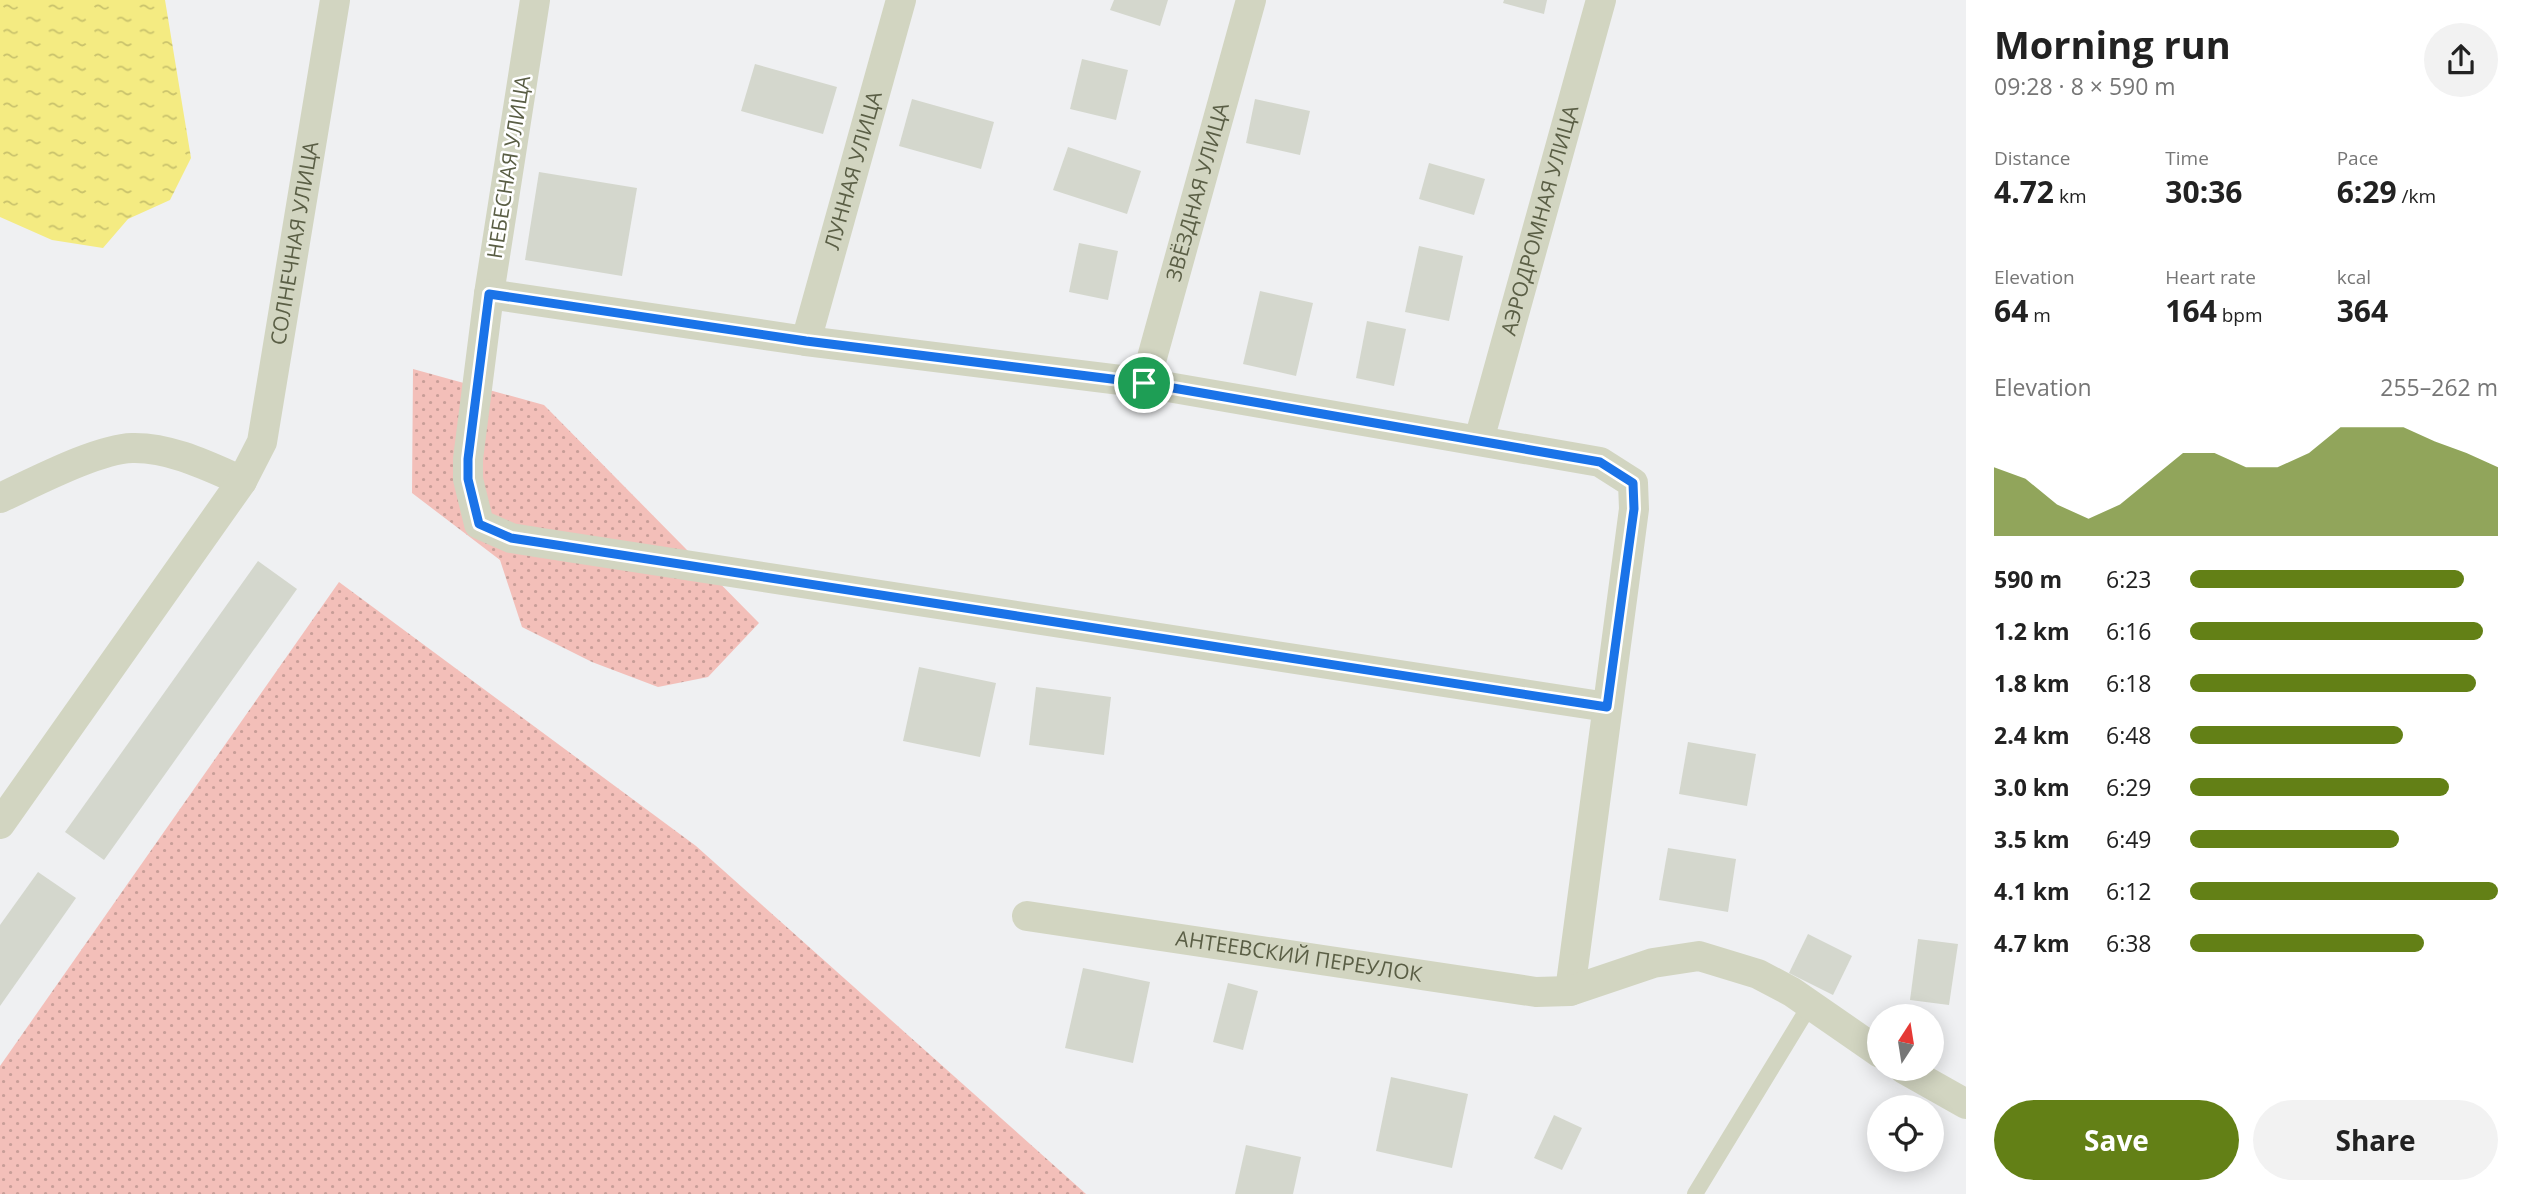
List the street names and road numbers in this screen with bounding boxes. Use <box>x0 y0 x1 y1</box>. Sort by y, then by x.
street label: НЕБЕСНАЯ УЛИЦА <box>480 73 536 260</box>
street label: ЛУННАЯ УЛИЦА <box>817 87 888 253</box>
street label: ЗВЁЗДНАЯ УЛИЦА <box>1159 99 1235 284</box>
street label: АЭРОДРОМНАЯ УЛИЦА <box>1494 101 1584 338</box>
street label: СОЛНЕЧНАЯ УЛИЦА <box>263 138 325 347</box>
street label: АНТЕЕВСКИЙ ПЕРЕУЛОК <box>1174 923 1424 988</box>

